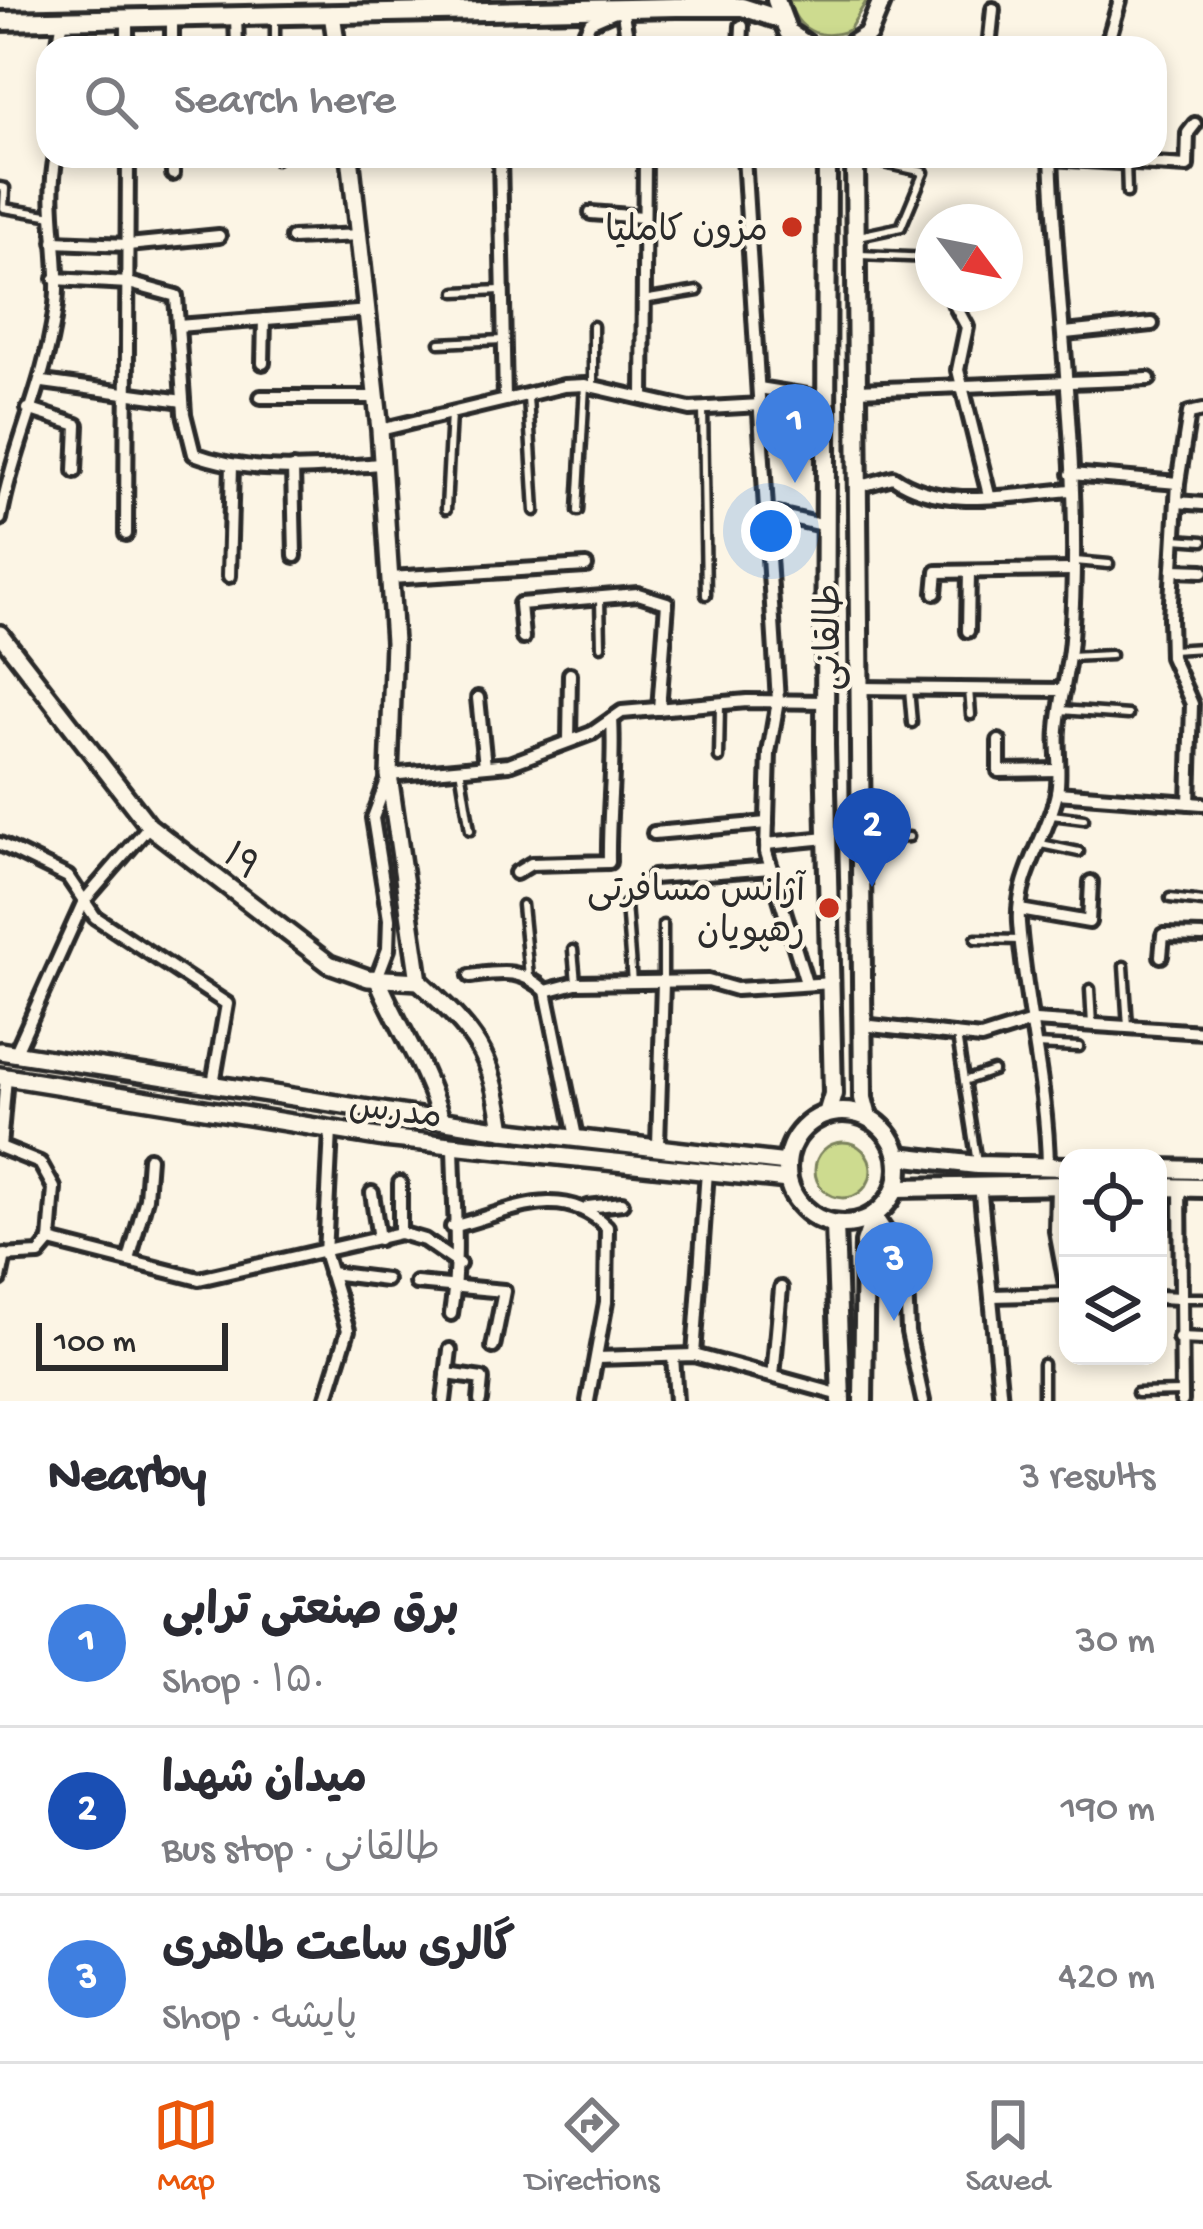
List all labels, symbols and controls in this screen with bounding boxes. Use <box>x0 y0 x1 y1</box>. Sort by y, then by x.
search box <box>36 36 1167 168</box>
icon: search <box>78 69 144 135</box>
text: Search here <box>174 76 396 129</box>
north arrow <box>915 204 1023 312</box>
place label: مزون کاملیا <box>605 212 768 255</box>
marker: مزون کاملیا <box>779 214 805 240</box>
pin: 1 <box>756 384 834 483</box>
your location <box>741 501 801 561</box>
street label: طالقانی <box>811 584 854 690</box>
pin: 2 <box>833 788 911 887</box>
street label: ۱۹ <box>212 836 266 892</box>
place label: آژانس مسافرتی رهپویان <box>587 869 807 956</box>
marker: آژانس مسافرتی رهپویان <box>816 895 842 921</box>
street label: مدرس <box>346 1087 444 1141</box>
map controls <box>1059 1149 1167 1365</box>
button: locate <box>1059 1149 1167 1257</box>
pin: 3 <box>855 1222 933 1321</box>
button: layers <box>1059 1257 1167 1365</box>
scale bar <box>36 1317 228 1370</box>
text: 100 m <box>54 1325 136 1363</box>
text: Nearby <box>48 1449 206 1509</box>
text: 3 results <box>1020 1456 1155 1502</box>
text: برق صنعتی ترابی <box>162 1588 459 1641</box>
text: 1 <box>79 1620 95 1666</box>
text: 30 m <box>1076 1620 1155 1666</box>
text: Shop · ۱۵۰ <box>162 1661 325 1707</box>
text: میدان شهدا <box>162 1756 367 1809</box>
text: 2 <box>77 1788 97 1834</box>
text: 190 m <box>1061 1788 1155 1834</box>
text: Bus stop · طالقانی <box>162 1829 440 1875</box>
text: گالری ساعت طاهری <box>162 1924 515 1977</box>
text: 3 <box>77 1956 97 2002</box>
text: 420 m <box>1058 1956 1155 2002</box>
text: Shop · پایشه <box>162 1997 357 2043</box>
tab: Map <box>153 2092 219 2202</box>
tab: Directions <box>525 2092 659 2202</box>
tab: Saved <box>965 2092 1050 2202</box>

